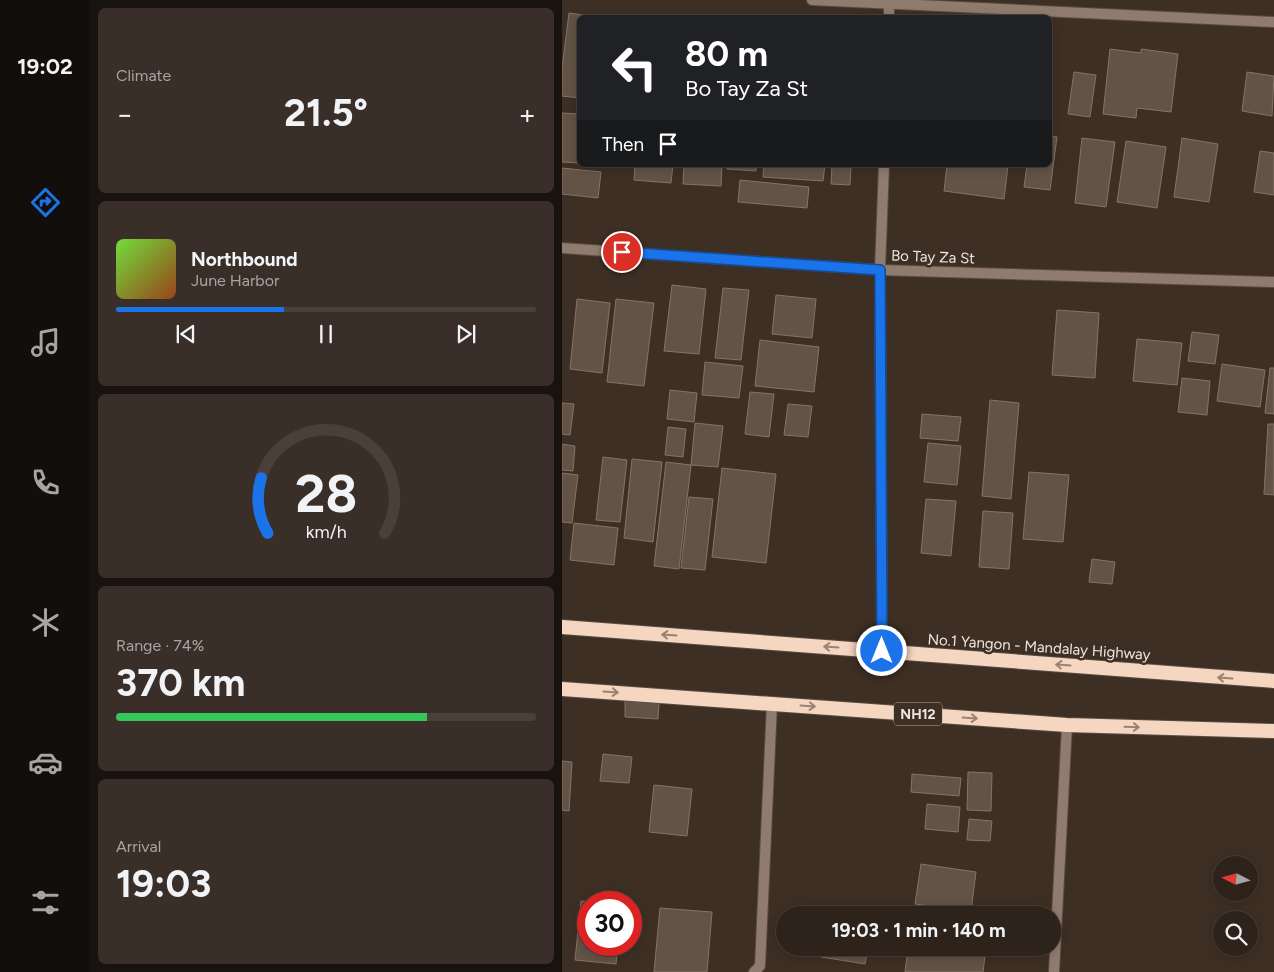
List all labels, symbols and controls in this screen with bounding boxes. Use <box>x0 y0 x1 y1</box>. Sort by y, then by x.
text: 80 m <box>685 33 768 75</box>
icon: left <box>602 35 667 100</box>
text: 19:02 <box>17 53 73 80</box>
text: Climate <box>116 66 171 85</box>
text: Bo Tay Za St <box>685 75 808 102</box>
text: 21.5° <box>284 90 368 136</box>
text: − <box>116 97 133 131</box>
text: + <box>519 97 536 131</box>
icon: arrive <box>654 130 682 158</box>
text: Then <box>602 133 644 156</box>
icon: directions <box>28 185 63 220</box>
pin <box>601 231 643 273</box>
icon: arrive <box>608 238 636 266</box>
street label: Bo Tay Za St <box>891 247 976 267</box>
text: Northbound <box>191 248 298 271</box>
text: June Harbor <box>191 271 279 290</box>
icon: previous <box>172 320 200 348</box>
icon: pause <box>312 320 340 348</box>
icon: next <box>452 320 480 348</box>
icon: music <box>28 325 63 360</box>
text: 28 <box>295 463 357 525</box>
icon: phone <box>28 465 63 500</box>
text: km/h <box>306 521 346 542</box>
icon: climate <box>28 605 63 640</box>
position arrow <box>855 624 907 676</box>
one-way arrow <box>661 630 677 640</box>
street label: No.1 Yangon - Mandalay Highway <box>927 630 1151 664</box>
text: Range · 74% <box>116 636 204 655</box>
one-way arrow <box>823 643 839 652</box>
text: 370 km <box>116 660 246 706</box>
one-way arrow <box>1055 661 1071 670</box>
one-way arrow <box>1217 673 1233 682</box>
one-way arrow <box>602 687 618 697</box>
one-way arrow <box>799 701 815 711</box>
road number: NH12 <box>894 702 942 726</box>
one-way arrow <box>961 713 977 722</box>
one-way arrow <box>1124 722 1140 731</box>
icon: car <box>28 745 63 780</box>
text: Arrival <box>116 837 161 856</box>
north arrow <box>1213 856 1258 901</box>
map controls <box>1213 856 1258 956</box>
text: 19:03 <box>116 861 211 907</box>
icon: filters <box>28 885 63 920</box>
speed limit sign: 30 <box>577 891 642 956</box>
button: search <box>1213 911 1258 956</box>
text: 19:03 · 1 min · 140 m <box>832 919 1005 942</box>

